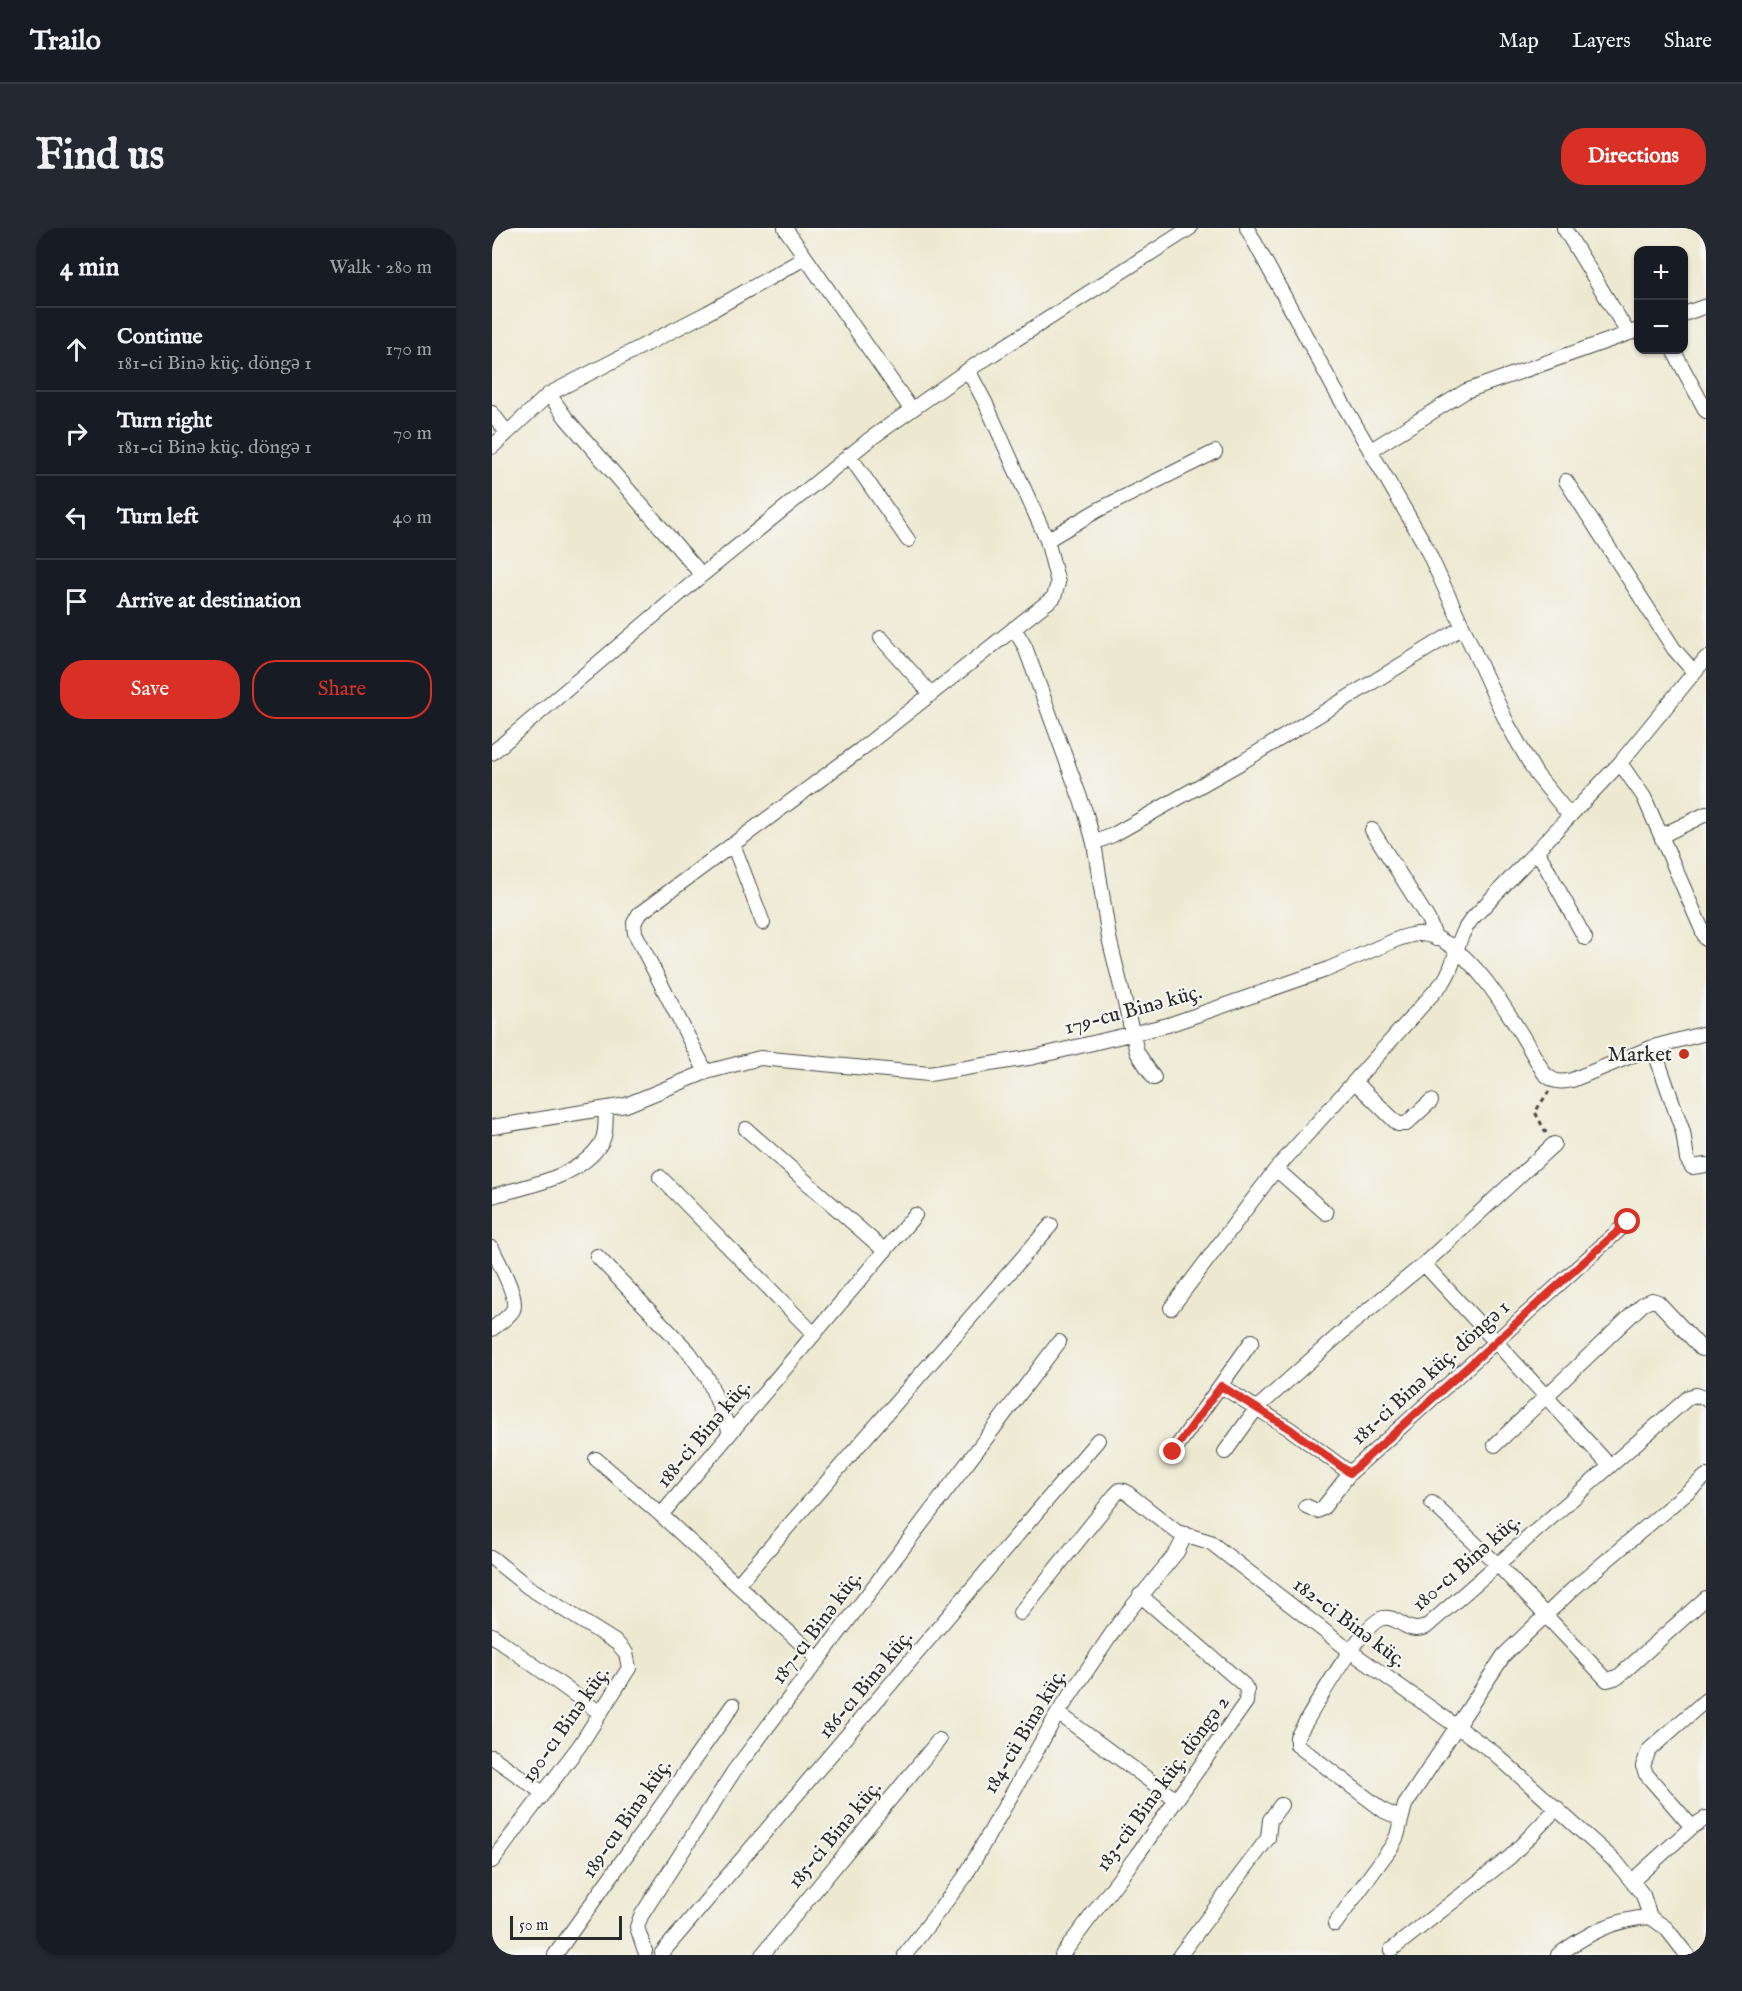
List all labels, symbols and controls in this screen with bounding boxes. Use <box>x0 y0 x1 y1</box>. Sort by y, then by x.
text: Trailo <box>30 24 101 59</box>
text: Map <box>1499 28 1539 55</box>
text: Layers <box>1572 28 1631 55</box>
text: Share <box>1664 28 1712 55</box>
button: Directions <box>1561 128 1706 185</box>
text: Find us <box>36 130 164 183</box>
map controls <box>1634 246 1688 354</box>
button: + <box>1634 246 1688 300</box>
text: 4 min <box>60 251 119 284</box>
text: Walk · 280 m <box>329 255 432 280</box>
button: − <box>1634 300 1688 354</box>
text: Continue <box>117 323 203 351</box>
icon: ahead <box>60 333 93 366</box>
text: 170 m <box>386 337 432 362</box>
text: 181-ci Binə küç. döngə 1 <box>117 351 312 376</box>
text: Turn right <box>117 407 212 435</box>
icon: right <box>60 417 93 450</box>
text: 70 m <box>393 421 432 446</box>
text: 181-ci Binə küç. döngə 1 <box>117 435 312 460</box>
icon: left <box>60 501 93 534</box>
text: Turn left <box>117 503 199 531</box>
text: 40 m <box>393 505 432 530</box>
icon: arrive <box>60 585 93 618</box>
text: Arrive at destination <box>117 587 301 615</box>
button: Save <box>60 660 240 719</box>
button: Share <box>252 660 432 719</box>
street label: 179-cu Binə küç. <box>1062 979 1205 1042</box>
place label: Market <box>1608 1042 1672 1069</box>
marker: Market <box>1677 1047 1691 1061</box>
route start <box>1614 1208 1640 1234</box>
street label: 181-ci Binə küç. döngə 1 <box>1346 1295 1516 1452</box>
street label: 188-ci Binə küç. <box>651 1374 757 1494</box>
route end <box>1159 1438 1185 1464</box>
street label: 180-cı Binə küç. <box>1407 1508 1527 1618</box>
street label: 187-cı Binə küç. <box>766 1566 869 1690</box>
street label: 182-ci Binə küç. <box>1287 1572 1411 1675</box>
street label: 186-cı Binə küç. <box>813 1625 920 1745</box>
street label: 190-cı Binə küç. <box>516 1661 616 1789</box>
street label: 184-cü Binə küç. <box>977 1664 1073 1799</box>
street label: 183-cü Binə küç. döngə 2 <box>1090 1690 1236 1877</box>
street label: 189-cu Binə küç. <box>576 1754 678 1884</box>
street label: 185-ci Binə küç. <box>782 1775 888 1895</box>
scale bar <box>510 1913 622 1940</box>
text: 50 m <box>519 1916 548 1936</box>

